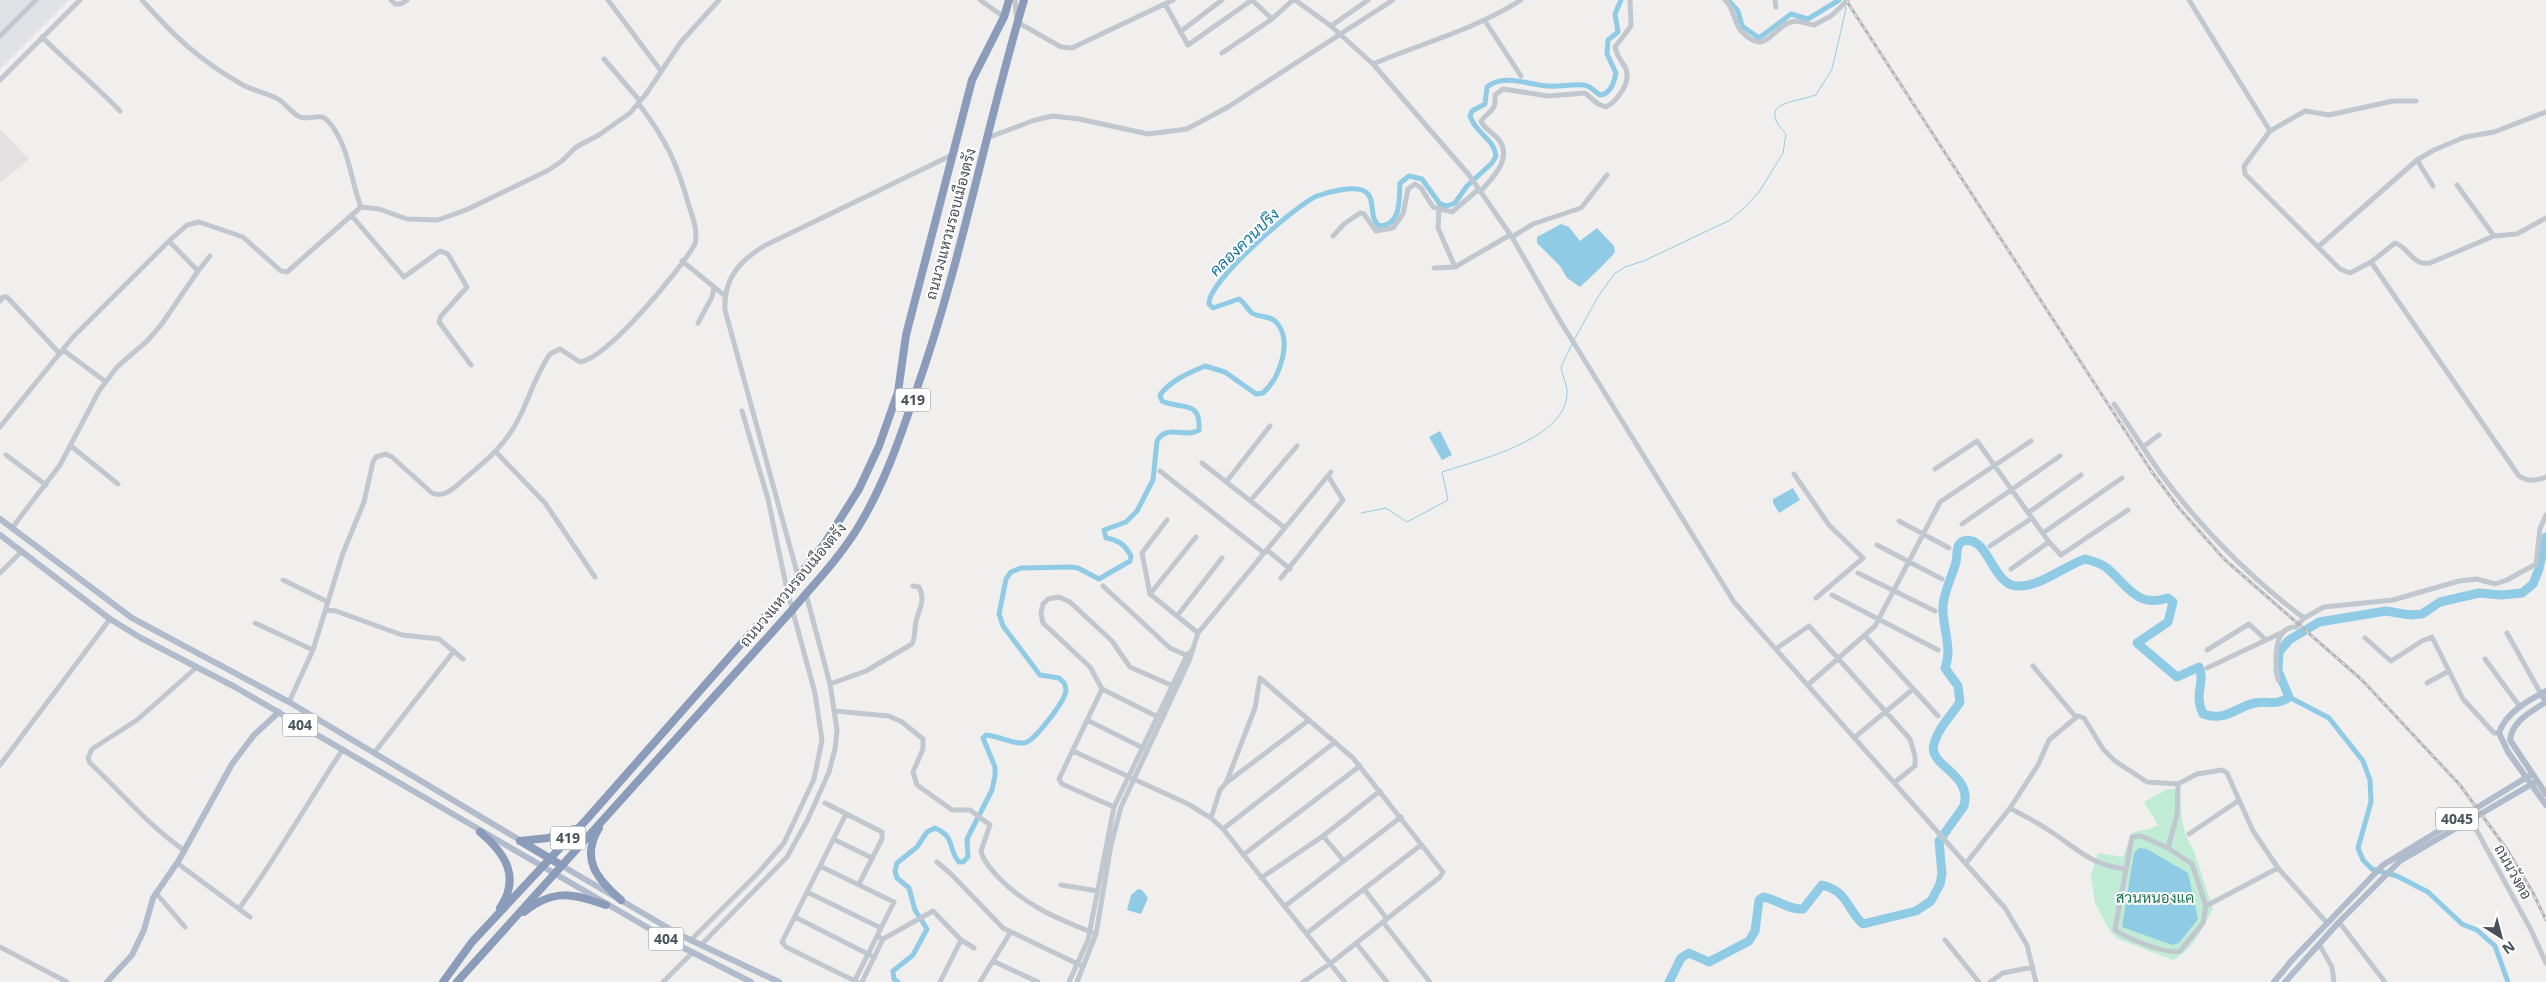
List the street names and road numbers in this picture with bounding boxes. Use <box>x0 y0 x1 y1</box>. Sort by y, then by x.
street label: ถนนวงแหวนรอบเมืองตรัง <box>920 146 980 302</box>
road number: 419 <box>896 388 930 412</box>
street label: ถนนวงแหวนรอบเมืองตรัง <box>734 518 850 651</box>
road number: 404 <box>282 714 318 736</box>
road number: 4045 <box>2436 808 2478 831</box>
road number: 419 <box>550 826 586 850</box>
street label: ถนนวังตอ <box>2491 840 2537 903</box>
road number: 404 <box>648 928 684 951</box>

